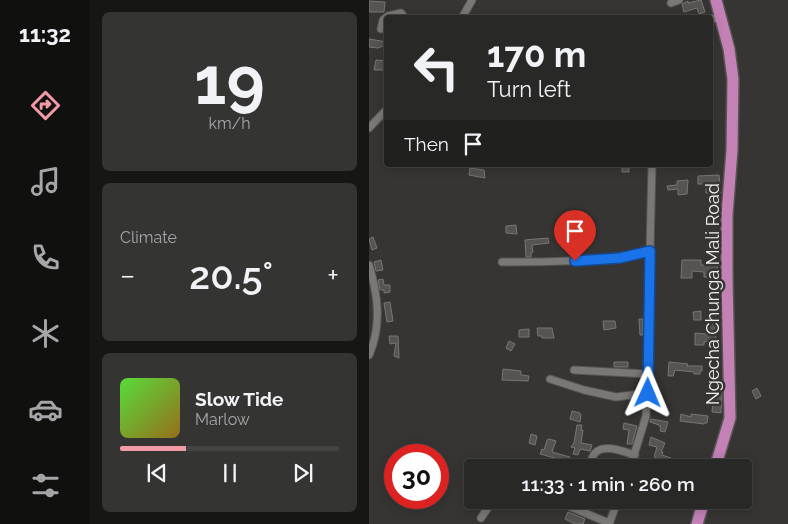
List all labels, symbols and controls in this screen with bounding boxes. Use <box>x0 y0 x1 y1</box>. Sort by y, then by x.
text: 11:32 <box>19 21 71 47</box>
text: 170 m <box>487 34 586 75</box>
icon: left <box>404 35 469 100</box>
text: 19 <box>194 43 265 119</box>
text: Turn left <box>487 76 571 102</box>
icon: directions <box>28 88 63 123</box>
text: km/h <box>208 114 251 133</box>
icon: arrive <box>459 130 487 158</box>
text: Then <box>404 133 449 155</box>
icon: music <box>28 164 63 199</box>
street label: Ngecha Chunga Mali Road <box>702 183 723 405</box>
pin <box>554 210 596 261</box>
icon: arrive <box>561 217 589 245</box>
text: Climate <box>120 228 177 247</box>
icon: phone <box>28 240 63 275</box>
text: 20.5° <box>189 253 273 298</box>
text: − <box>120 259 135 292</box>
text: + <box>327 259 339 292</box>
icon: climate <box>28 316 63 351</box>
position arrow <box>621 366 673 418</box>
text: Slow Tide <box>195 388 284 410</box>
icon: car <box>28 392 63 427</box>
text: Marlow <box>195 410 250 429</box>
speed limit sign: 30 <box>384 444 449 509</box>
icon: previous <box>143 459 171 487</box>
icon: pause <box>216 459 244 487</box>
icon: next <box>289 459 317 487</box>
icon: filters <box>28 468 63 503</box>
text: 11:33 · 1 min · 260 m <box>522 473 695 495</box>

